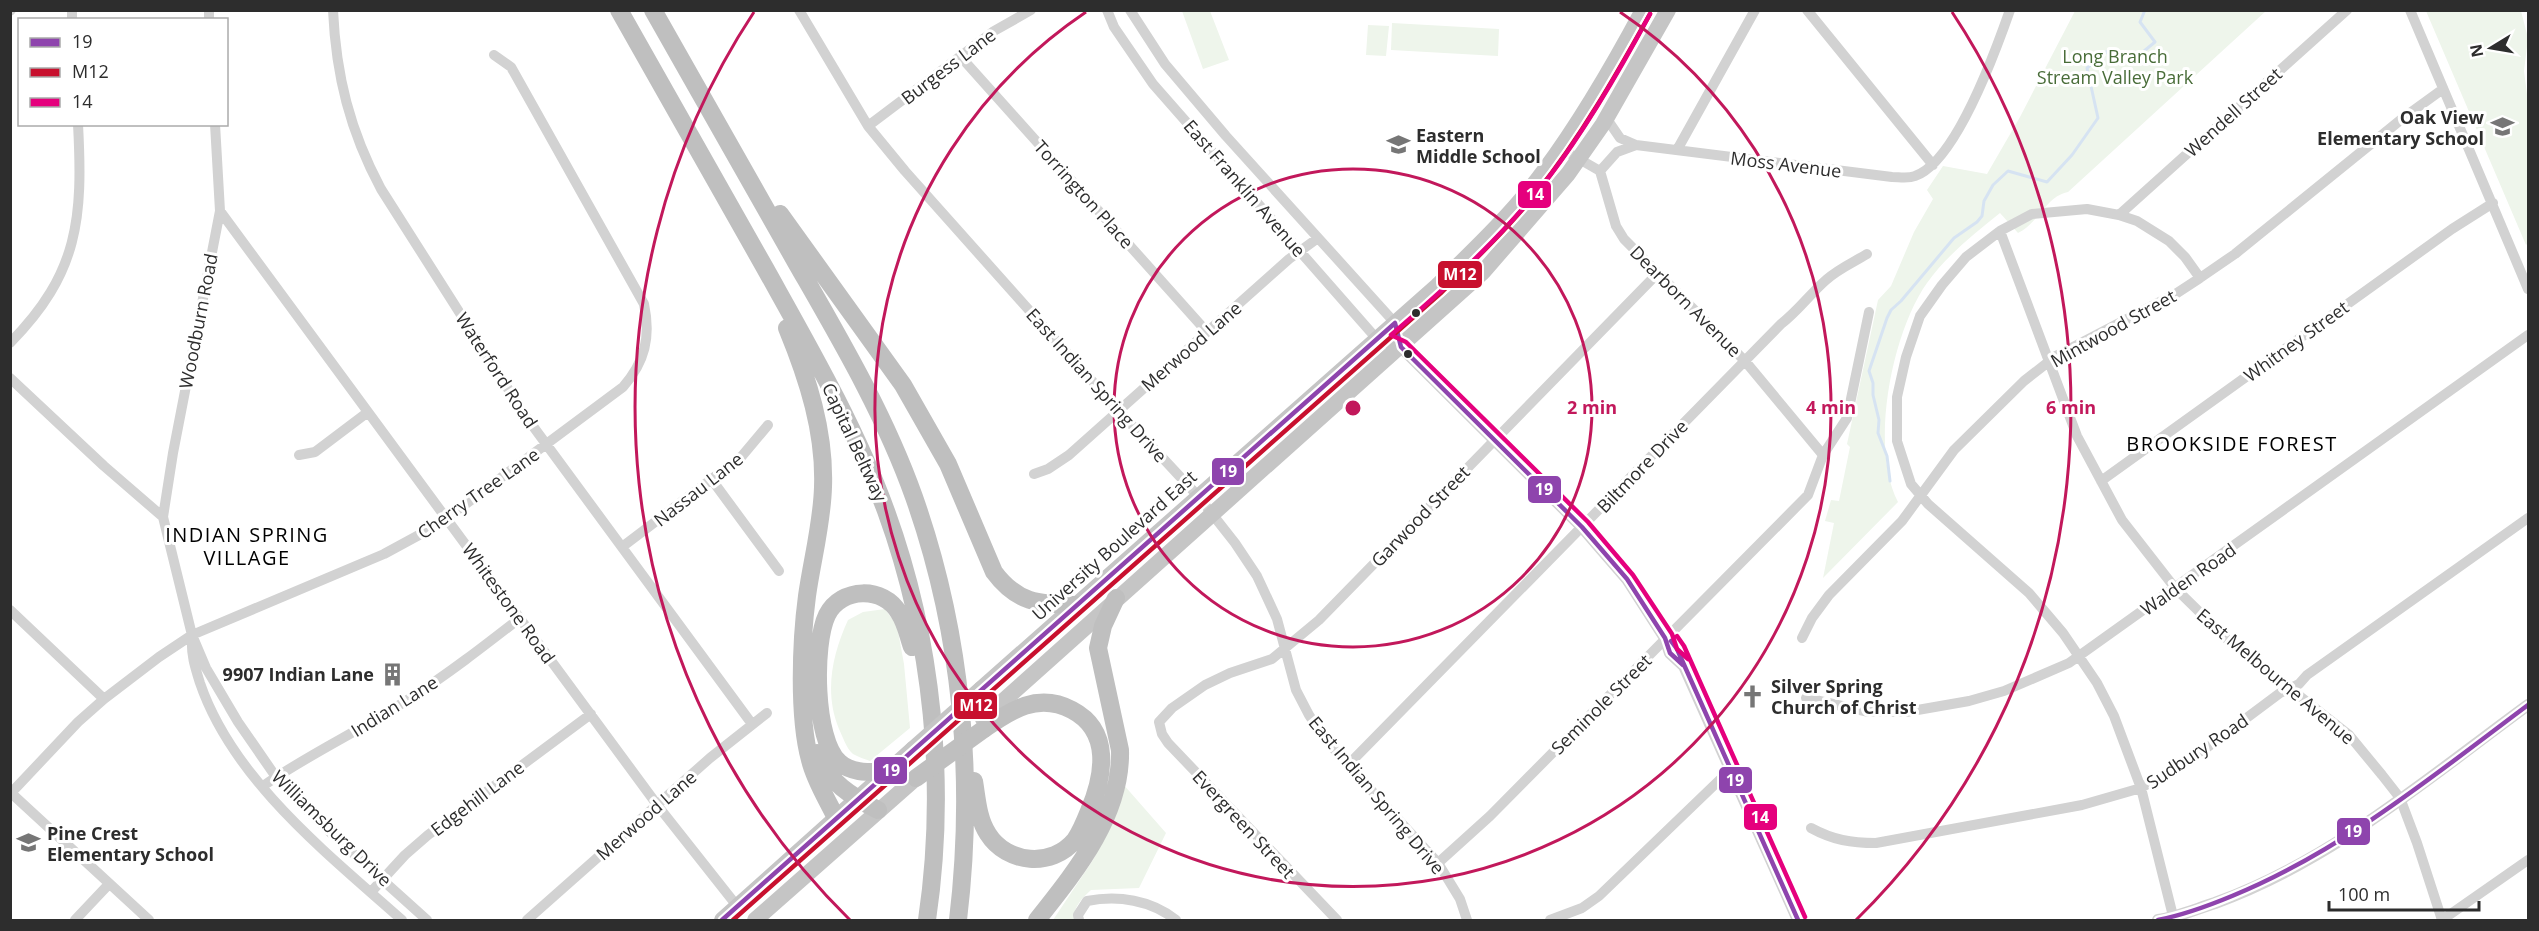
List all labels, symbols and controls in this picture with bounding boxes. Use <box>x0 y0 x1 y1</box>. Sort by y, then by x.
legend <box>18 18 228 126</box>
north arrow <box>2461 18 2521 78</box>
street label: Burgess Lane <box>896 23 1000 109</box>
text: 19 <box>72 29 93 53</box>
text: N <box>2464 42 2488 59</box>
park label: Long Branch Stream Valley Park <box>2037 44 2194 89</box>
text: M12 <box>72 59 109 83</box>
street label: Wendell Street <box>2179 62 2287 162</box>
text: 14 <box>72 89 93 113</box>
place label: Oak View Elementary School <box>2317 105 2485 150</box>
street label: East Franklin Avenue <box>1179 114 1311 262</box>
school or university icon: Oak View Elementary School <box>2489 114 2515 140</box>
place label: Eastern Middle School <box>1416 123 1541 168</box>
school or university icon: Eastern Middle School <box>1385 132 1411 158</box>
street label: Torrington Place <box>1029 135 1139 253</box>
street label: Moss Avenue <box>1729 145 1843 183</box>
line badge: 14 <box>1517 180 1552 209</box>
text: 14 <box>1526 183 1544 205</box>
street label: Dearborn Avenue <box>1625 240 1747 362</box>
street label: Woodburn Road <box>173 251 223 391</box>
line badge: M12 <box>1437 260 1483 289</box>
text: M12 <box>1443 263 1477 285</box>
street label: Mintwood Street <box>2046 284 2180 372</box>
street label: Whitney Street <box>2239 295 2353 387</box>
street label: Merwood Lane <box>1136 296 1246 396</box>
street label: East Indian Spring Drive <box>1021 303 1173 467</box>
unlabelled marker <box>1410 307 1422 319</box>
street label: Waterford Road <box>451 308 543 432</box>
unlabelled marker <box>1402 348 1414 360</box>
street label: Capital Beltway <box>817 379 893 506</box>
text: 2 min <box>1567 395 1617 419</box>
text: 4 min <box>1806 395 1856 419</box>
text: 6 min <box>2046 395 2096 419</box>
centre of rings <box>1343 398 1363 418</box>
street label: Biltmore Drive <box>1591 414 1693 518</box>
district label: BROOKSIDE FOREST <box>2126 430 2338 457</box>
street label: Cherry Tree Lane <box>412 442 544 544</box>
street label: Nassau Lane <box>648 447 748 531</box>
line badge: 19 <box>1211 457 1245 486</box>
text: 19 <box>1219 460 1237 482</box>
street label: Garwood Street <box>1366 460 1474 572</box>
street label: University Boulevard East <box>1027 465 1201 625</box>
line badge: 19 <box>1527 475 1562 504</box>
text: 19 <box>1535 478 1553 500</box>
district label: INDIAN SPRING VILLAGE <box>165 521 329 571</box>
street label: Walden Road <box>2136 537 2240 621</box>
street label: Whitestone Road <box>457 538 561 668</box>
street label: East Melbourne Avenue <box>2192 603 2360 749</box>
street label: Seminole Street <box>1546 649 1656 759</box>
building icon: 9907 Indian Lane <box>379 661 405 687</box>
place label: 9907 Indian Lane <box>223 662 374 686</box>
street label: Indian Lane <box>346 670 442 742</box>
place label: Silver Spring Church of Christ <box>1771 674 1917 719</box>
church icon: Silver Spring Church of Christ <box>1740 683 1766 709</box>
line badge: M12 <box>953 691 998 720</box>
text: M12 <box>959 694 993 716</box>
street label: Sudbury Road <box>2141 708 2253 794</box>
street label: East Indian Spring Drive <box>1304 711 1450 879</box>
street label: Edgehill Lane <box>426 755 528 841</box>
line badge: 19 <box>873 756 908 785</box>
text: 19 <box>882 759 900 781</box>
street label: Williamsburg Drive <box>267 765 397 891</box>
street label: Merwood Lane <box>591 765 701 865</box>
street label: Evergreen Street <box>1188 765 1300 883</box>
line badge: 19 <box>1718 766 1753 794</box>
text: 19 <box>1726 769 1744 791</box>
line badge: 14 <box>1743 803 1778 831</box>
text: 14 <box>1751 806 1769 828</box>
line badge: 19 <box>2336 817 2371 846</box>
text: 19 <box>2344 820 2362 842</box>
place label: Pine Crest Elementary School <box>47 821 214 866</box>
school or university icon: Pine Crest Elementary School <box>16 830 42 856</box>
scale bar <box>2329 874 2479 912</box>
text: 100 m <box>2338 882 2390 906</box>

